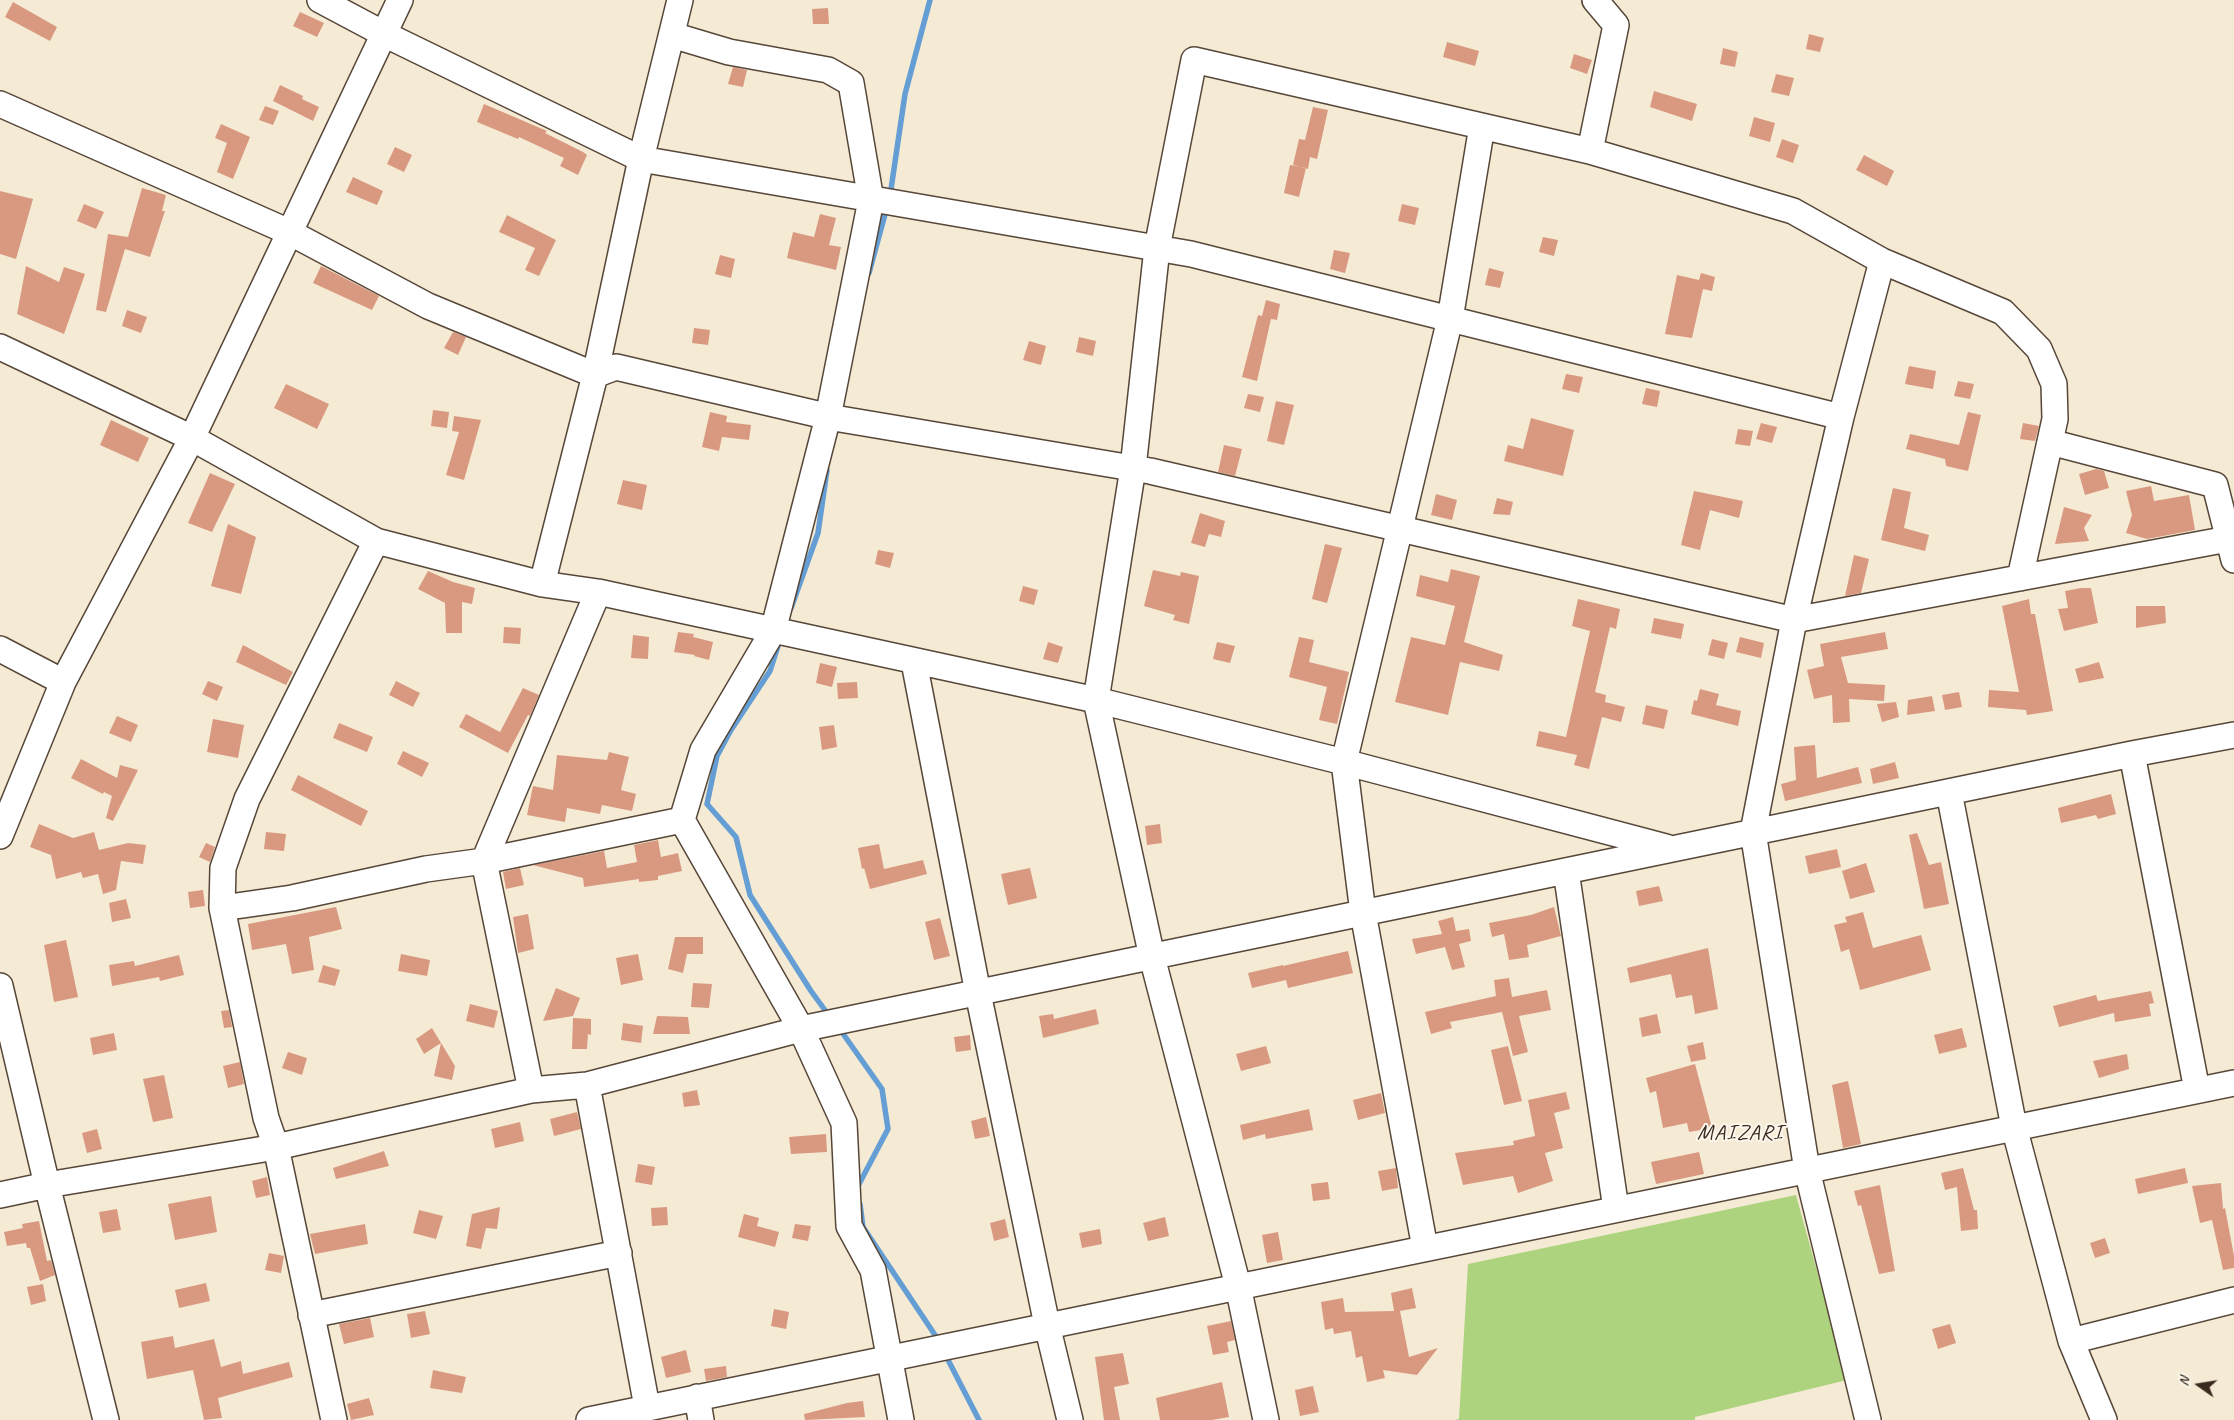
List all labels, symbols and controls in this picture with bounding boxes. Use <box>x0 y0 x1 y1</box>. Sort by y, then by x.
district label: MAIZARI <box>1698 1120 1782 1146</box>
north arrow <box>2174 1360 2224 1410</box>
text: N <box>2175 1375 2193 1388</box>

